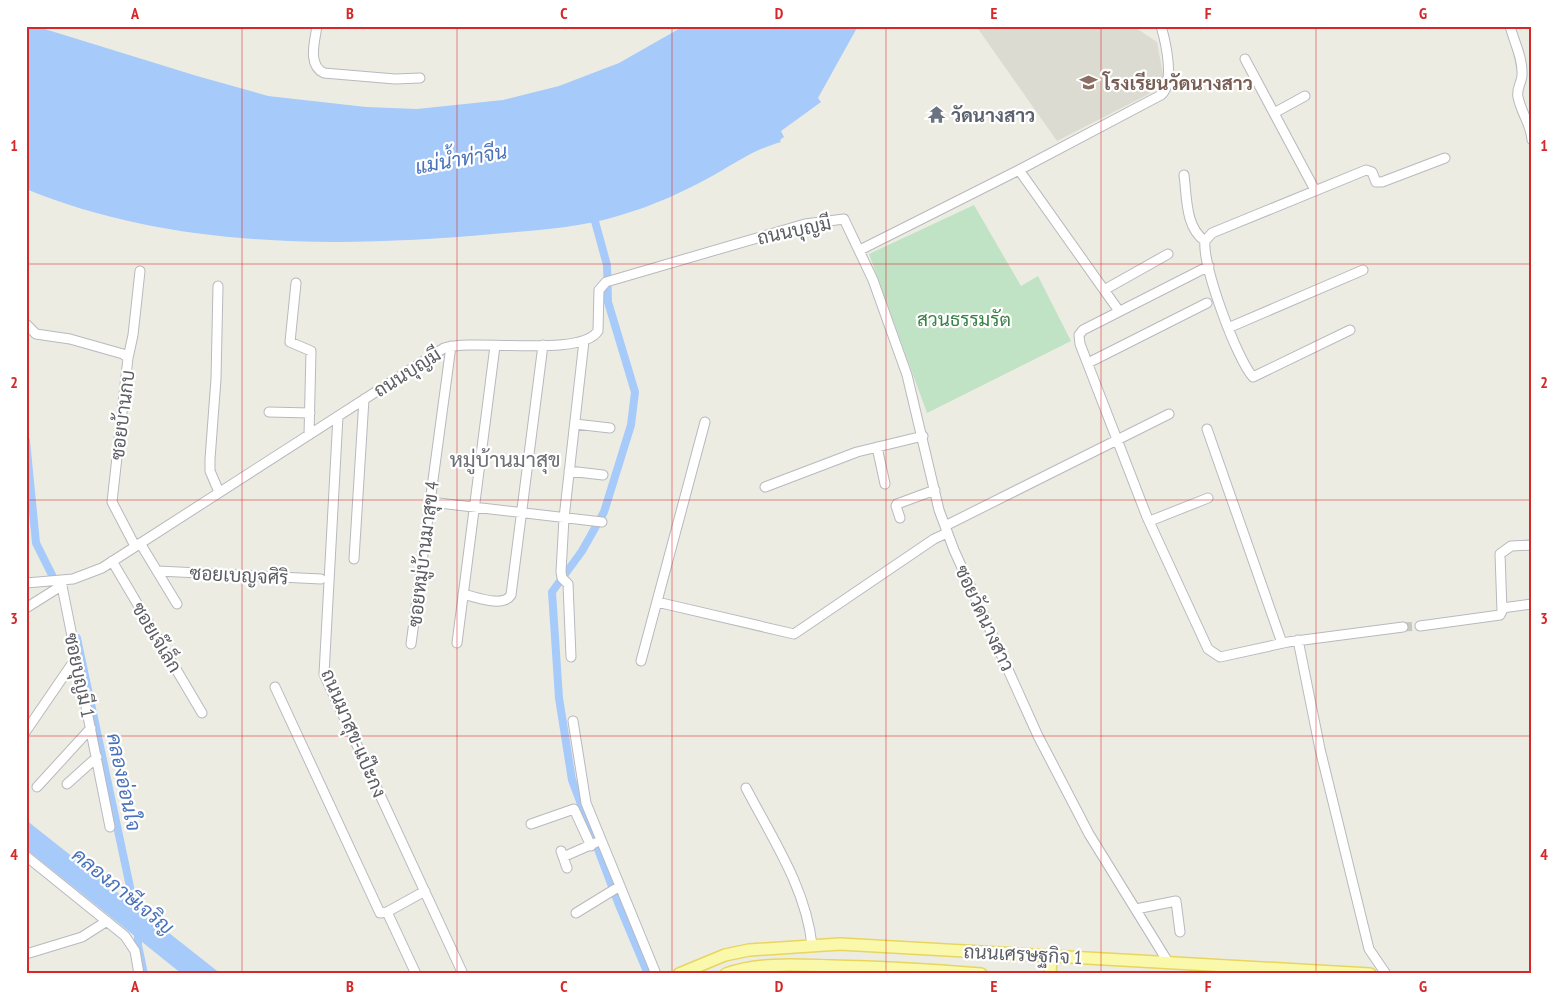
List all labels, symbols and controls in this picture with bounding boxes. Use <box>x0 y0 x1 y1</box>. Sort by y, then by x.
text: A <box>130 3 140 23</box>
text: B <box>346 3 354 23</box>
text: C <box>560 3 568 23</box>
text: D <box>775 3 784 23</box>
text: E <box>991 3 998 23</box>
text: F <box>1205 3 1212 23</box>
text: G <box>1419 3 1427 23</box>
place label: โรงเรียนวัดนางสาว <box>1102 71 1253 95</box>
school or university icon: โรงเรียนวัดนางสาว <box>1079 73 1099 93</box>
place label: วัดนางสาว <box>951 103 1035 127</box>
temple icon: วัดนางสาว <box>927 105 947 125</box>
water label: แม่น้ำท่าจีน <box>412 133 509 180</box>
text: 1 <box>10 135 18 155</box>
text: 1 <box>1540 135 1548 155</box>
street label: ถนนบุญมี <box>755 210 833 251</box>
park label: สวนธรรมรัต <box>917 307 1011 331</box>
street label: ถนนบุญมี <box>369 342 446 403</box>
street label: ซอยบ้านกบ <box>105 369 139 461</box>
text: 2 <box>10 372 18 392</box>
text: 2 <box>1540 372 1548 392</box>
district label: หมู่บ้านมาสุข <box>449 446 561 475</box>
street label: ซอยหมู่บ้านมาสุข 4 <box>402 479 446 629</box>
street label: ซอยเบญจศิริ <box>189 560 289 590</box>
street label: ซอยวัดนางสาว <box>950 561 1020 675</box>
street label: ซอยเจ๊เล็ก <box>127 597 188 677</box>
text: 3 <box>10 608 18 628</box>
text: 3 <box>1540 608 1548 628</box>
street label: ซอยบุญมี 1 <box>58 630 101 720</box>
street label: ถนนมาสุข-แป๊ะกง <box>315 665 392 801</box>
water label: คลองอ่อนใจ <box>101 731 147 833</box>
water label: คลองภาษีเจริญ <box>67 842 180 940</box>
text: 4 <box>10 844 18 864</box>
text: 4 <box>1540 844 1548 864</box>
street label: ถนนเศรษฐกิจ 1 <box>963 939 1083 970</box>
text: A <box>130 976 140 996</box>
text: B <box>346 976 354 996</box>
text: C <box>560 976 568 996</box>
text: D <box>775 976 784 996</box>
text: E <box>991 976 998 996</box>
text: F <box>1205 976 1212 996</box>
text: G <box>1419 976 1427 996</box>

